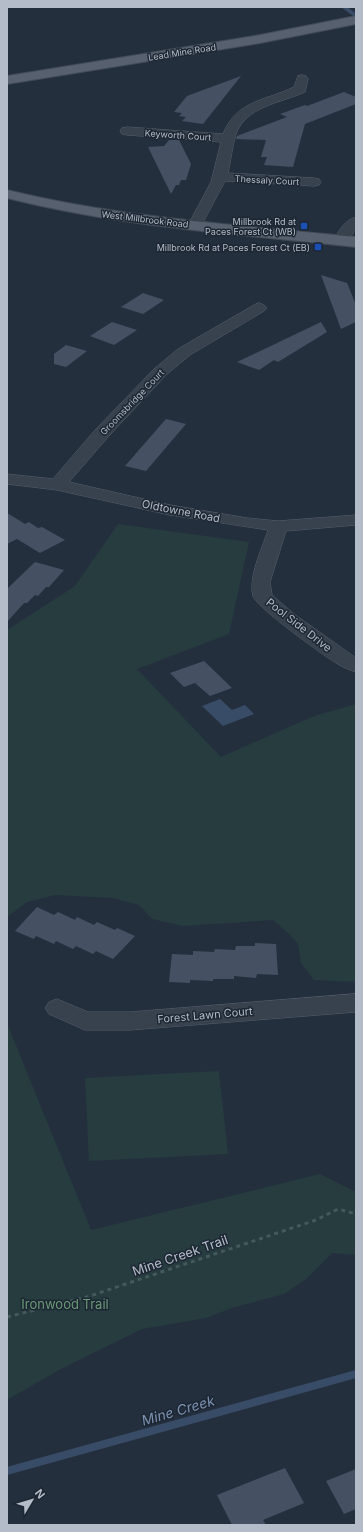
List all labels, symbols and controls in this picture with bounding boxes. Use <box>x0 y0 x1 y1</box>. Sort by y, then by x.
street label: Lead Mine Road <box>147 41 217 63</box>
street label: Keyworth Court <box>144 127 212 143</box>
street label: Thessaly Court <box>234 173 300 187</box>
street label: West Millbrook Road <box>101 208 189 230</box>
place label: Millbrook Rd at Paces Forest Ct (WB) <box>205 216 296 237</box>
marker: Millbrook Rd at Paces Forest Ct (WB) <box>299 221 309 231</box>
place label: Millbrook Rd at Paces Forest Ct (EB) <box>157 242 310 253</box>
marker: Millbrook Rd at Paces Forest Ct (EB) <box>313 242 323 252</box>
street label: Groomsbridge Court <box>98 367 166 437</box>
street label: Oldtowne Road <box>141 497 221 525</box>
street label: Pool Side Drive <box>263 595 335 655</box>
street label: Forest Lawn Court <box>157 1004 254 1026</box>
street label: Mine Creek Trail <box>130 1231 230 1279</box>
park label: Ironwood Trail <box>21 1296 109 1312</box>
water label: Mine Creek <box>139 1391 217 1429</box>
north arrow <box>12 1480 52 1520</box>
text: N <box>32 1486 48 1501</box>

